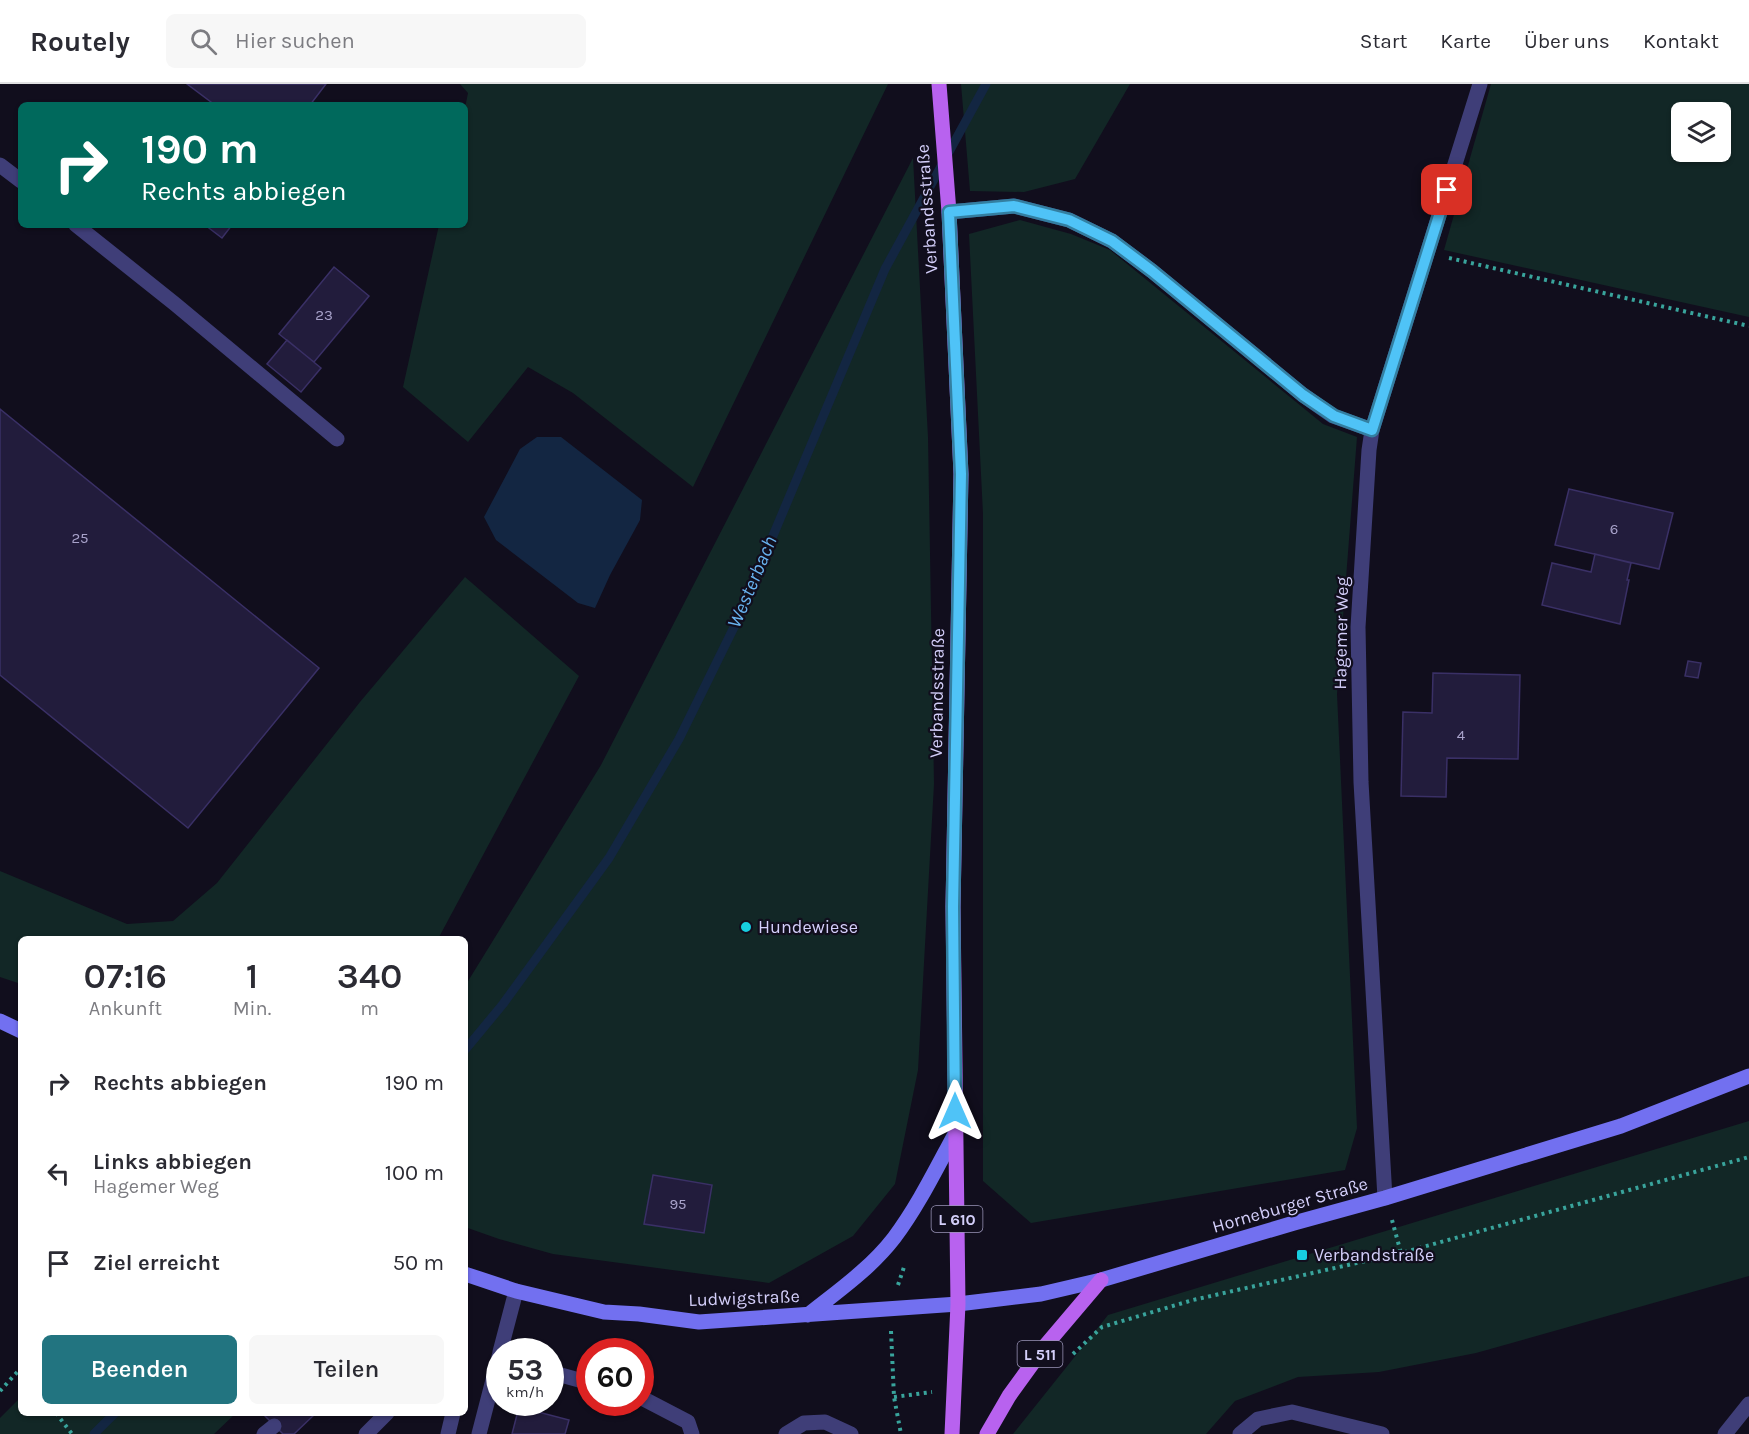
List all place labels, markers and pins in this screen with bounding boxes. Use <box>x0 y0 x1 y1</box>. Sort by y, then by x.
pin <box>1421 164 1472 215</box>
place label: Hundewiese <box>758 916 858 938</box>
marker: Hundewiese <box>739 920 753 934</box>
place label: Verbandstraße <box>1314 1244 1434 1266</box>
marker: Verbandstraße <box>1295 1248 1309 1262</box>

